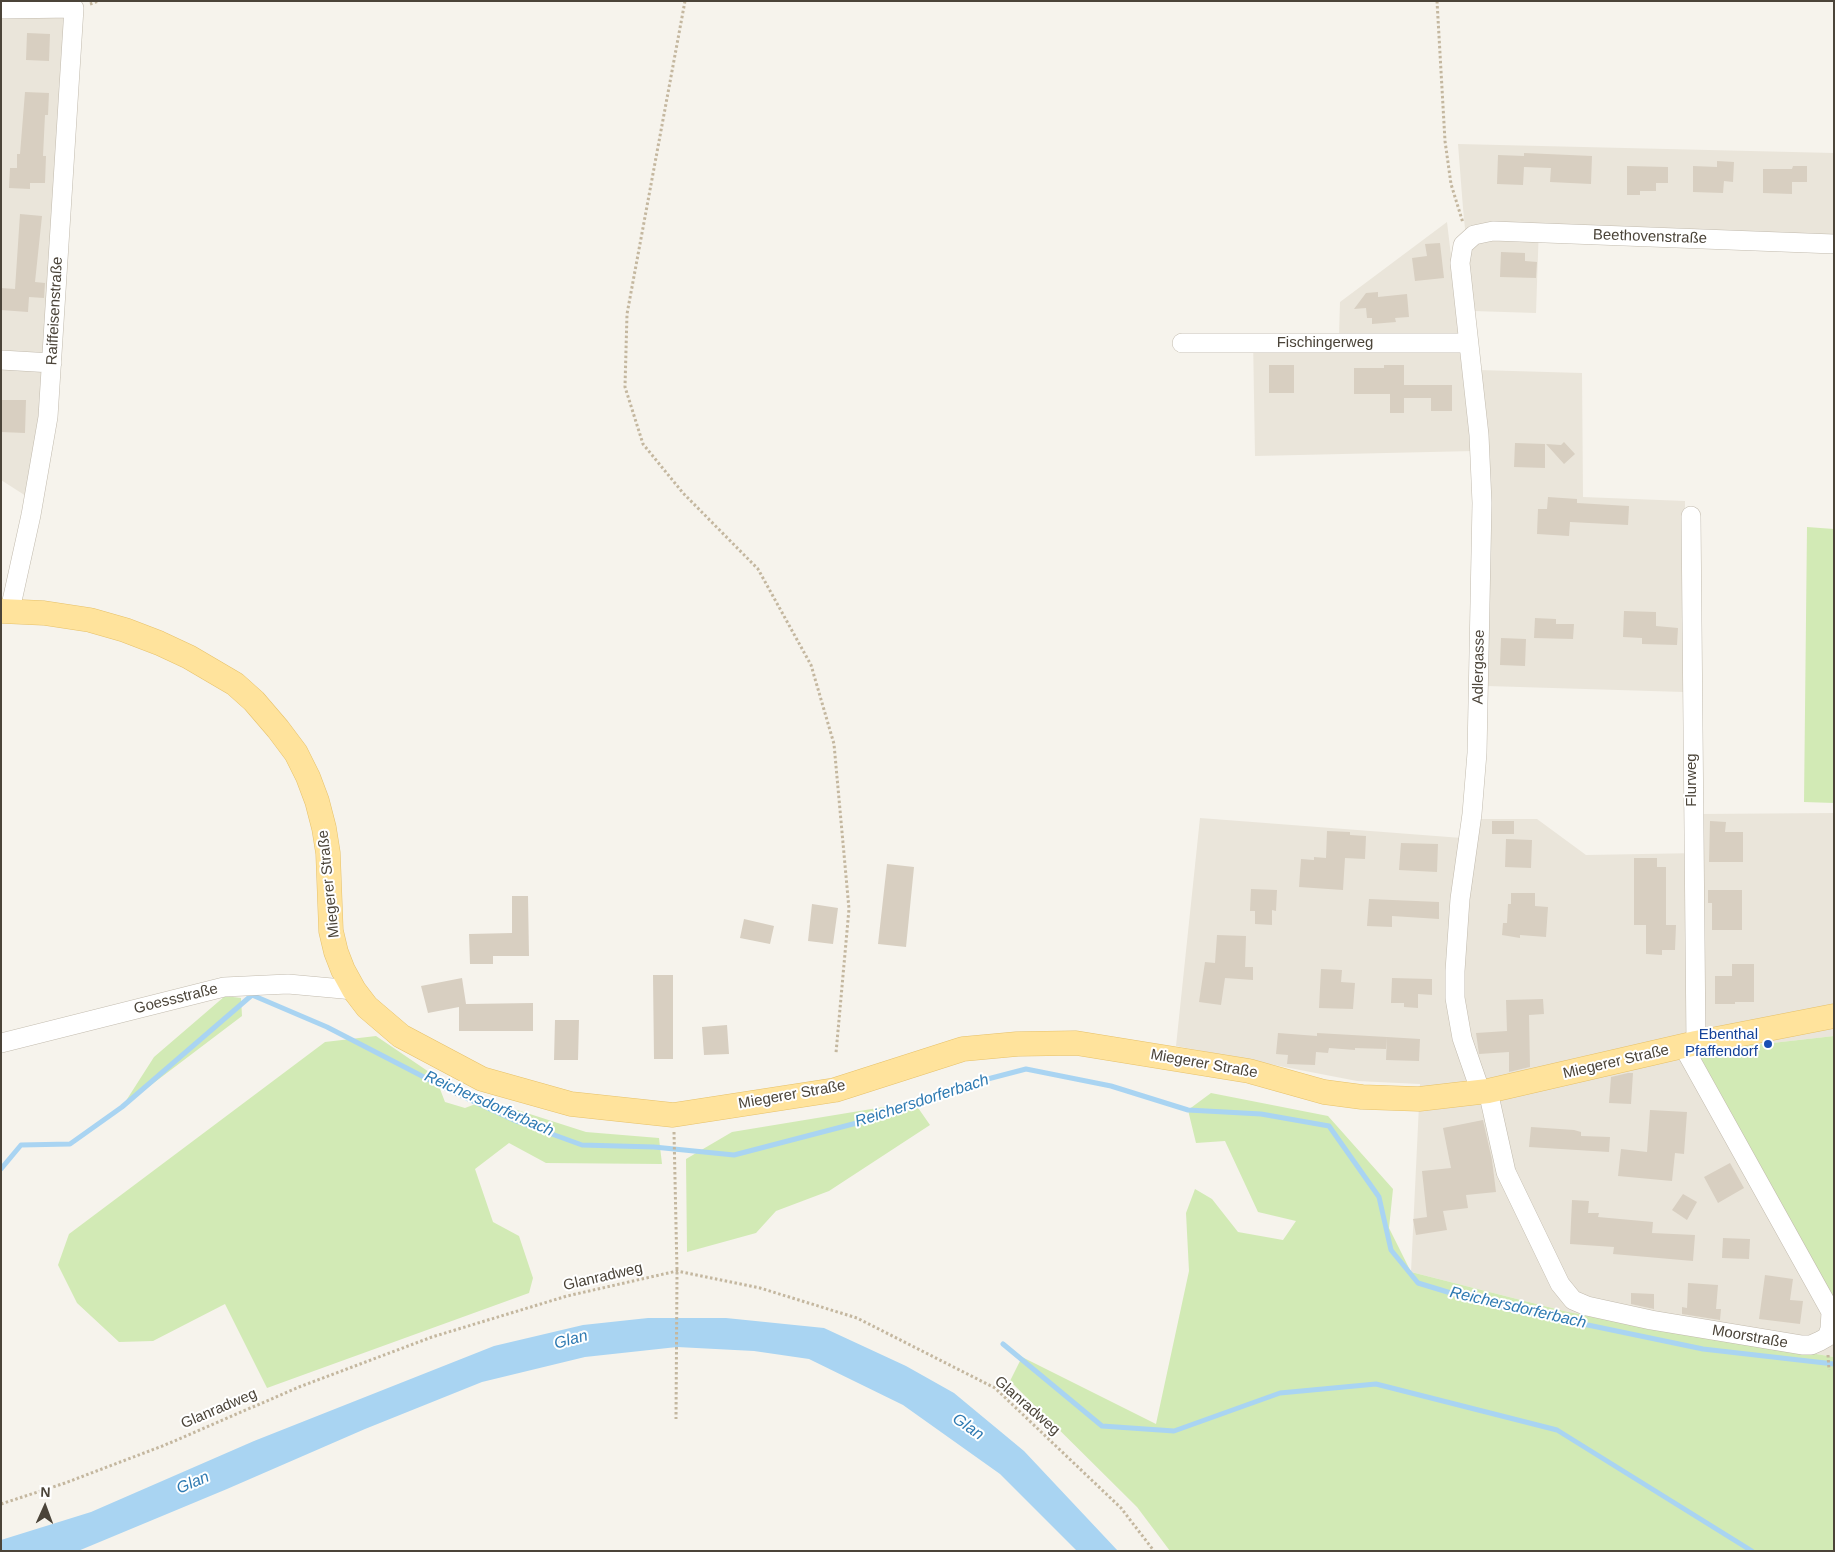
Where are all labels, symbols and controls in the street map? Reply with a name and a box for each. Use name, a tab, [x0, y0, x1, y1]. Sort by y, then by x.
street label: Beethovenstraße	[1593, 226, 1707, 248]
street label: Raiffeisenstraße	[43, 256, 67, 366]
street label: Fischingerweg	[1277, 334, 1373, 352]
street label: Adlergasse	[1469, 629, 1489, 705]
street label: Flurweg	[1683, 753, 1701, 807]
street label: Miegerer Straße	[314, 829, 344, 939]
street label: Goessstraße	[132, 980, 220, 1018]
place label: Ebenthal Pfaffendorf	[1685, 1026, 1758, 1061]
marker: Ebenthal Pfaffendorf	[1762, 1038, 1774, 1050]
street label: Miegerer Straße	[1561, 1041, 1671, 1083]
street label: Miegerer Straße	[1149, 1046, 1259, 1082]
water label: Reichersdorferbach	[421, 1067, 557, 1141]
water label: Reichersdorferbach	[853, 1070, 991, 1132]
street label: Miegerer Straße	[737, 1077, 847, 1113]
street label: Glanradweg	[562, 1259, 644, 1295]
water label: Reichersdorferbach	[1448, 1283, 1588, 1333]
street label: Moorstraße	[1711, 1321, 1789, 1353]
water label: Glan	[552, 1326, 590, 1354]
street label: Glanradweg	[991, 1373, 1063, 1439]
street label: Glanradweg	[178, 1385, 260, 1433]
water label: Glan	[949, 1409, 987, 1445]
water label: Glan	[174, 1468, 212, 1498]
north arrow	[20, 1482, 70, 1532]
text: N	[40, 1484, 51, 1500]

